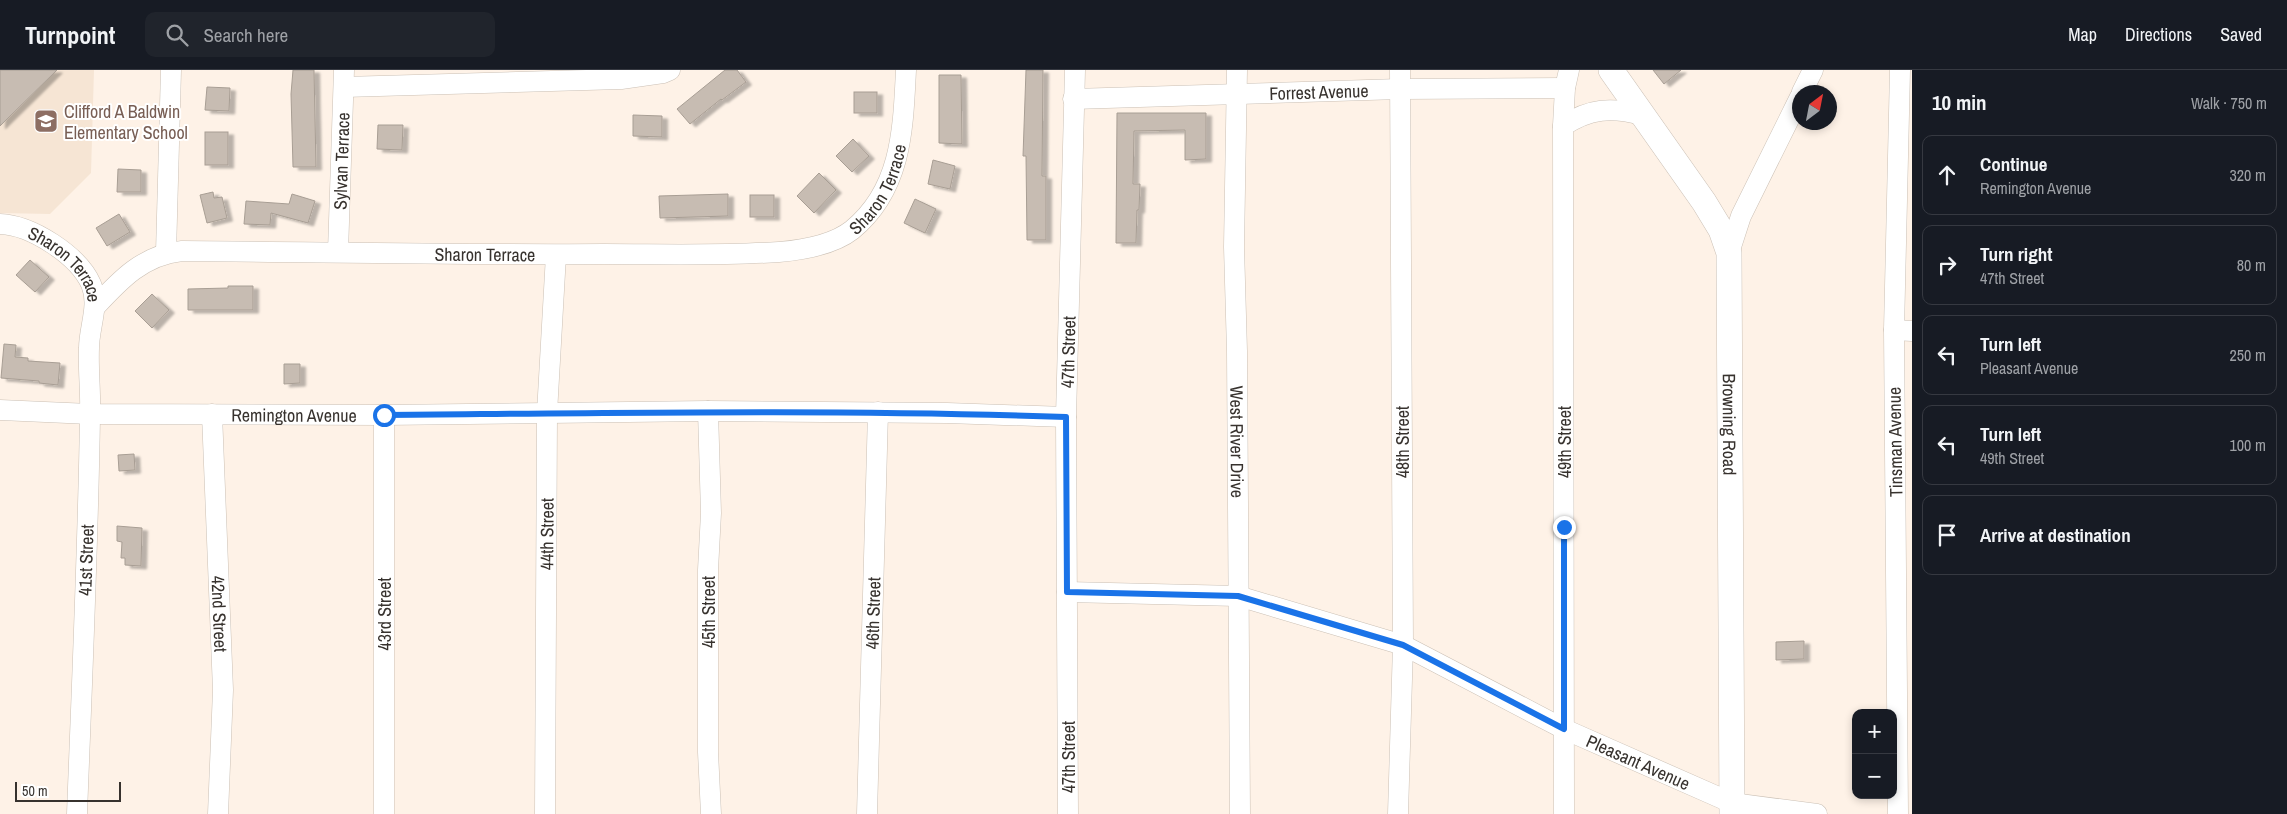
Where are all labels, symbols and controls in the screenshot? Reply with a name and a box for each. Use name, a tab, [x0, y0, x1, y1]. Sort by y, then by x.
search box	[145, 12, 495, 57]
text: Turnpoint	[25, 19, 115, 51]
icon: search	[163, 21, 191, 49]
text: Search here	[203, 22, 288, 48]
text: Map	[2068, 22, 2097, 47]
text: Directions	[2125, 22, 2192, 47]
text: Saved	[2220, 22, 2262, 47]
street label: Forrest Avenue	[1269, 77, 1369, 105]
north arrow	[1792, 85, 1837, 130]
text: 10 min	[1932, 88, 1987, 117]
text: Walk · 750 m	[2191, 92, 2267, 114]
place label: Clifford A Baldwin Elementary School	[64, 99, 188, 145]
school or university icon: Clifford A Baldwin Elementary School	[33, 108, 59, 134]
street label: Sylvan Terrace	[327, 112, 355, 210]
street label: Sharon Terrace	[843, 142, 912, 240]
text: Continue	[1980, 151, 2048, 177]
icon: ahead	[1933, 161, 1961, 189]
text: 320 m	[2230, 164, 2266, 186]
text: Remington Avenue	[1980, 177, 2091, 199]
street label: Sharon Terrace	[24, 220, 107, 303]
street label: Sharon Terrace	[434, 241, 535, 267]
text: Turn right	[1980, 241, 2052, 267]
icon: right	[1933, 251, 1961, 279]
text: 80 m	[2237, 254, 2266, 276]
text: 47th Street	[1980, 267, 2044, 289]
street label: 47th Street	[1054, 316, 1081, 388]
text: Turn left	[1980, 331, 2041, 357]
icon: left	[1933, 341, 1961, 369]
text: 250 m	[2230, 344, 2266, 366]
text: Pleasant Avenue	[1980, 357, 2078, 379]
street label: Browning Road	[1717, 373, 1743, 475]
street label: West River Drive	[1225, 386, 1250, 498]
street label: Tinsman Avenue	[1882, 387, 1908, 497]
street label: Remington Avenue	[231, 402, 357, 427]
route start	[373, 404, 396, 427]
street label: 48th Street	[1390, 406, 1415, 478]
street label: 49th Street	[1552, 406, 1577, 478]
text: Turn left	[1980, 421, 2041, 447]
icon: left	[1933, 431, 1961, 459]
text: 100 m	[2230, 434, 2266, 456]
text: 49th Street	[1980, 447, 2044, 469]
street label: 44th Street	[534, 498, 559, 570]
route end	[1553, 516, 1576, 539]
icon: arrive	[1933, 521, 1961, 549]
text: Arrive at destination	[1980, 522, 2131, 548]
street label: 41st Street	[72, 524, 100, 596]
street label: 42nd Street	[206, 575, 234, 653]
street label: 45th Street	[696, 576, 721, 648]
street label: 43rd Street	[372, 577, 397, 651]
street label: 46th Street	[859, 577, 886, 650]
map controls	[1852, 709, 1897, 799]
button: +	[1852, 709, 1897, 754]
street label: 47th Street	[1056, 721, 1081, 793]
street label: Pleasant Avenue	[1583, 728, 1694, 795]
button: −	[1852, 754, 1897, 799]
scale bar	[15, 779, 121, 802]
text: 50 m	[22, 782, 48, 800]

